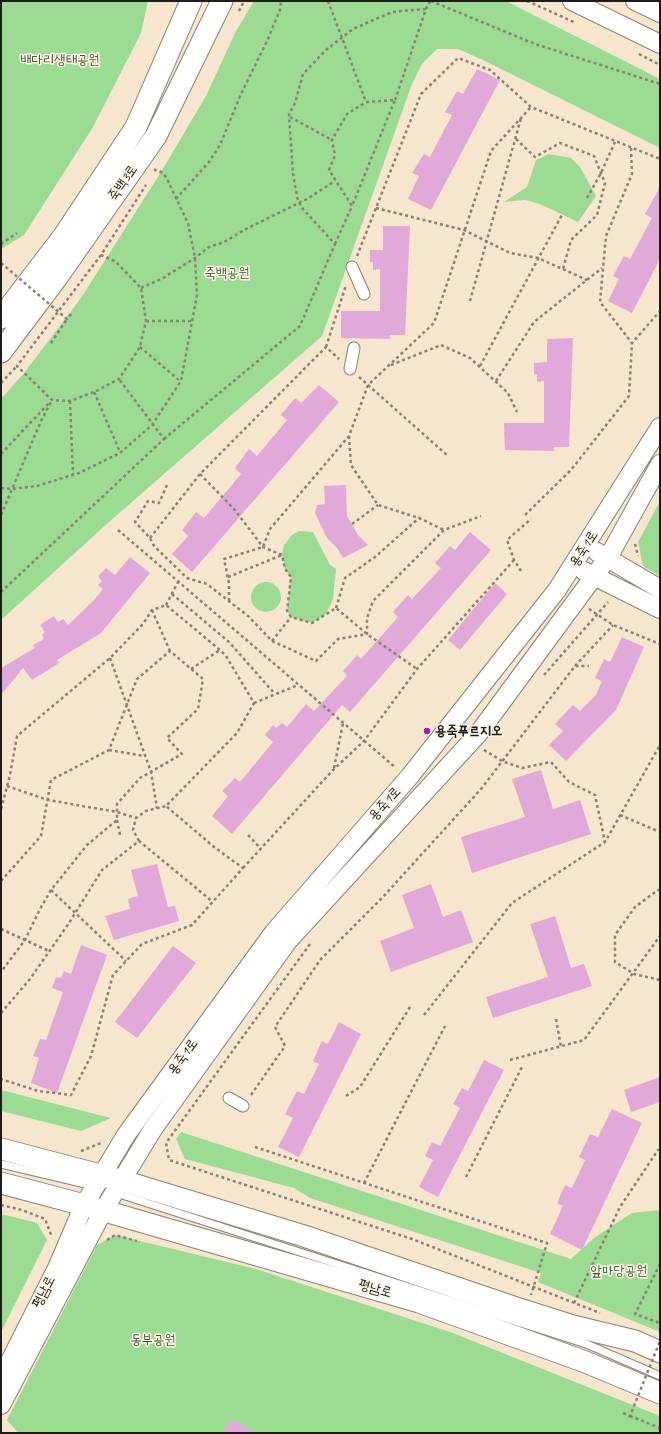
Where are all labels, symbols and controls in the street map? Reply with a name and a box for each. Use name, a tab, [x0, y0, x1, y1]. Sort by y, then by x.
park label: 배다리생태공원	[21, 52, 99, 68]
street label: 죽백3로	[105, 162, 141, 204]
park label: 죽백공원	[204, 265, 250, 281]
street label: 용죽1로	[566, 528, 602, 570]
place label: 용죽푸르지오	[435, 723, 503, 739]
marker: 용죽푸르지오	[422, 726, 432, 736]
street label: 용죽1로	[365, 783, 405, 825]
street label: 용죽1로	[164, 1036, 202, 1078]
park label: 앞마당공원	[591, 1263, 647, 1279]
street label: 평남로	[29, 1273, 59, 1311]
street label: 평남로	[356, 1276, 394, 1302]
park label: 동부공원	[130, 1332, 176, 1348]

